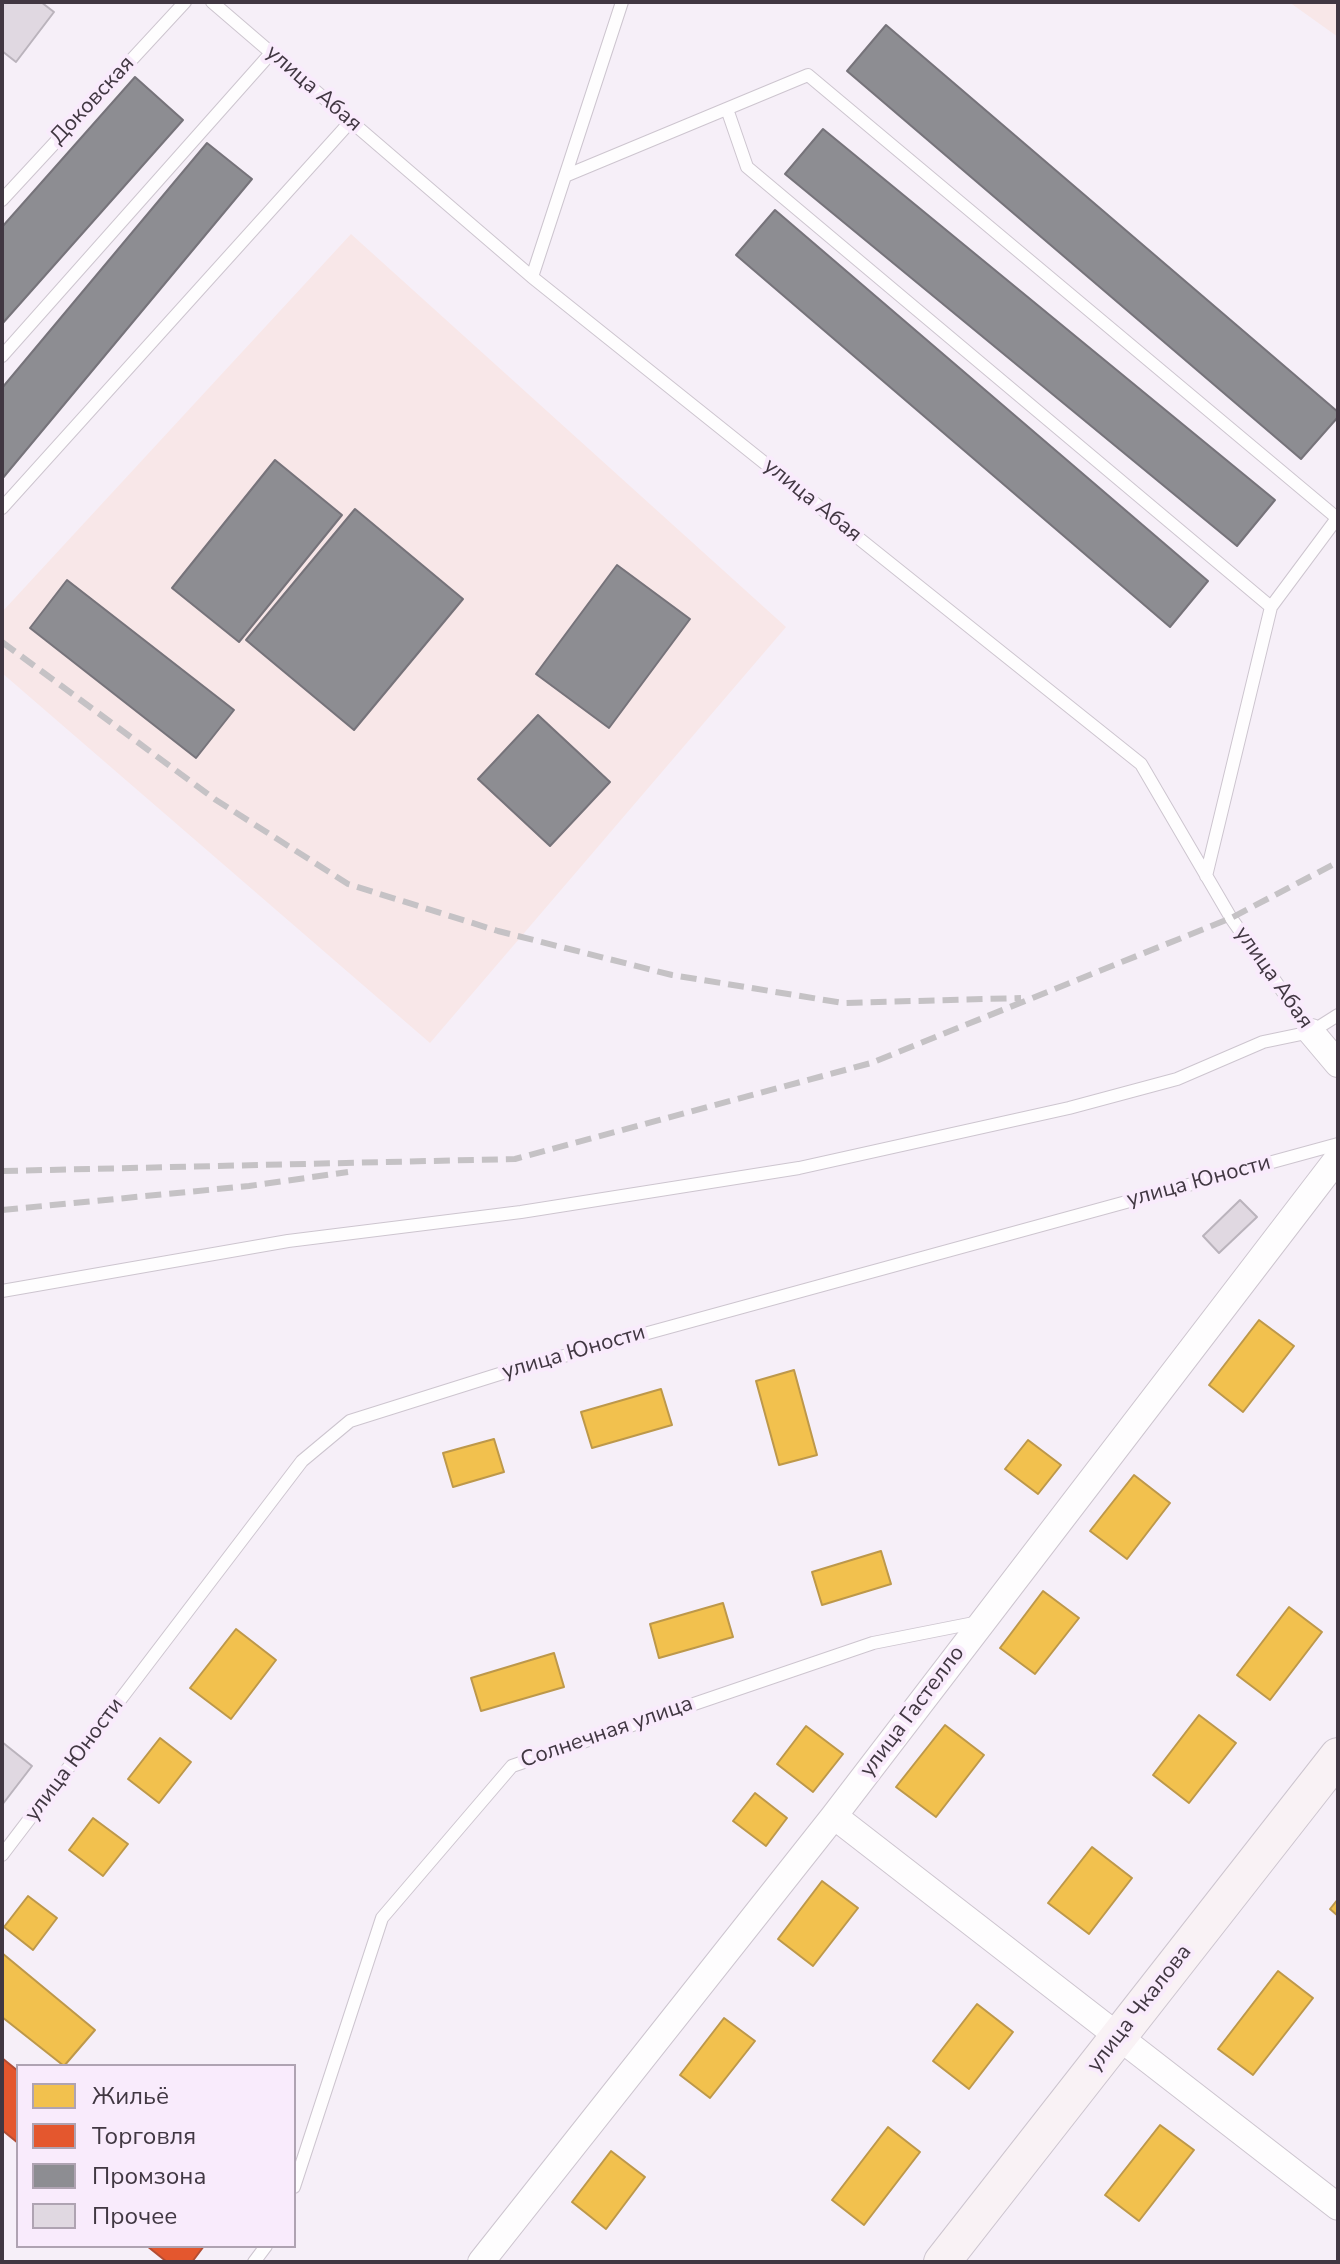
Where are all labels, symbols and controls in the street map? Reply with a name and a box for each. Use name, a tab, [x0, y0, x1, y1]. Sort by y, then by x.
street label: улица Абая	[260, 40, 366, 138]
street label: Доковская	[45, 51, 141, 151]
street label: улица Абая	[758, 453, 866, 549]
street label: улица Абая	[1228, 922, 1318, 1034]
street label: улица Юности	[1124, 1150, 1274, 1214]
street label: улица Юности	[499, 1320, 649, 1386]
street label: улица Гастелло	[855, 1641, 971, 1783]
street label: Солнечная улица	[518, 1691, 696, 1775]
street label: улица Юности	[20, 1693, 130, 1827]
street label: улица Чкалова	[1082, 1940, 1198, 2078]
legend	[16, 2064, 296, 2248]
text: Жильё	[92, 2080, 169, 2112]
text: Торговля	[92, 2120, 196, 2152]
text: Промзона	[92, 2160, 206, 2192]
text: Прочее	[92, 2200, 177, 2232]

